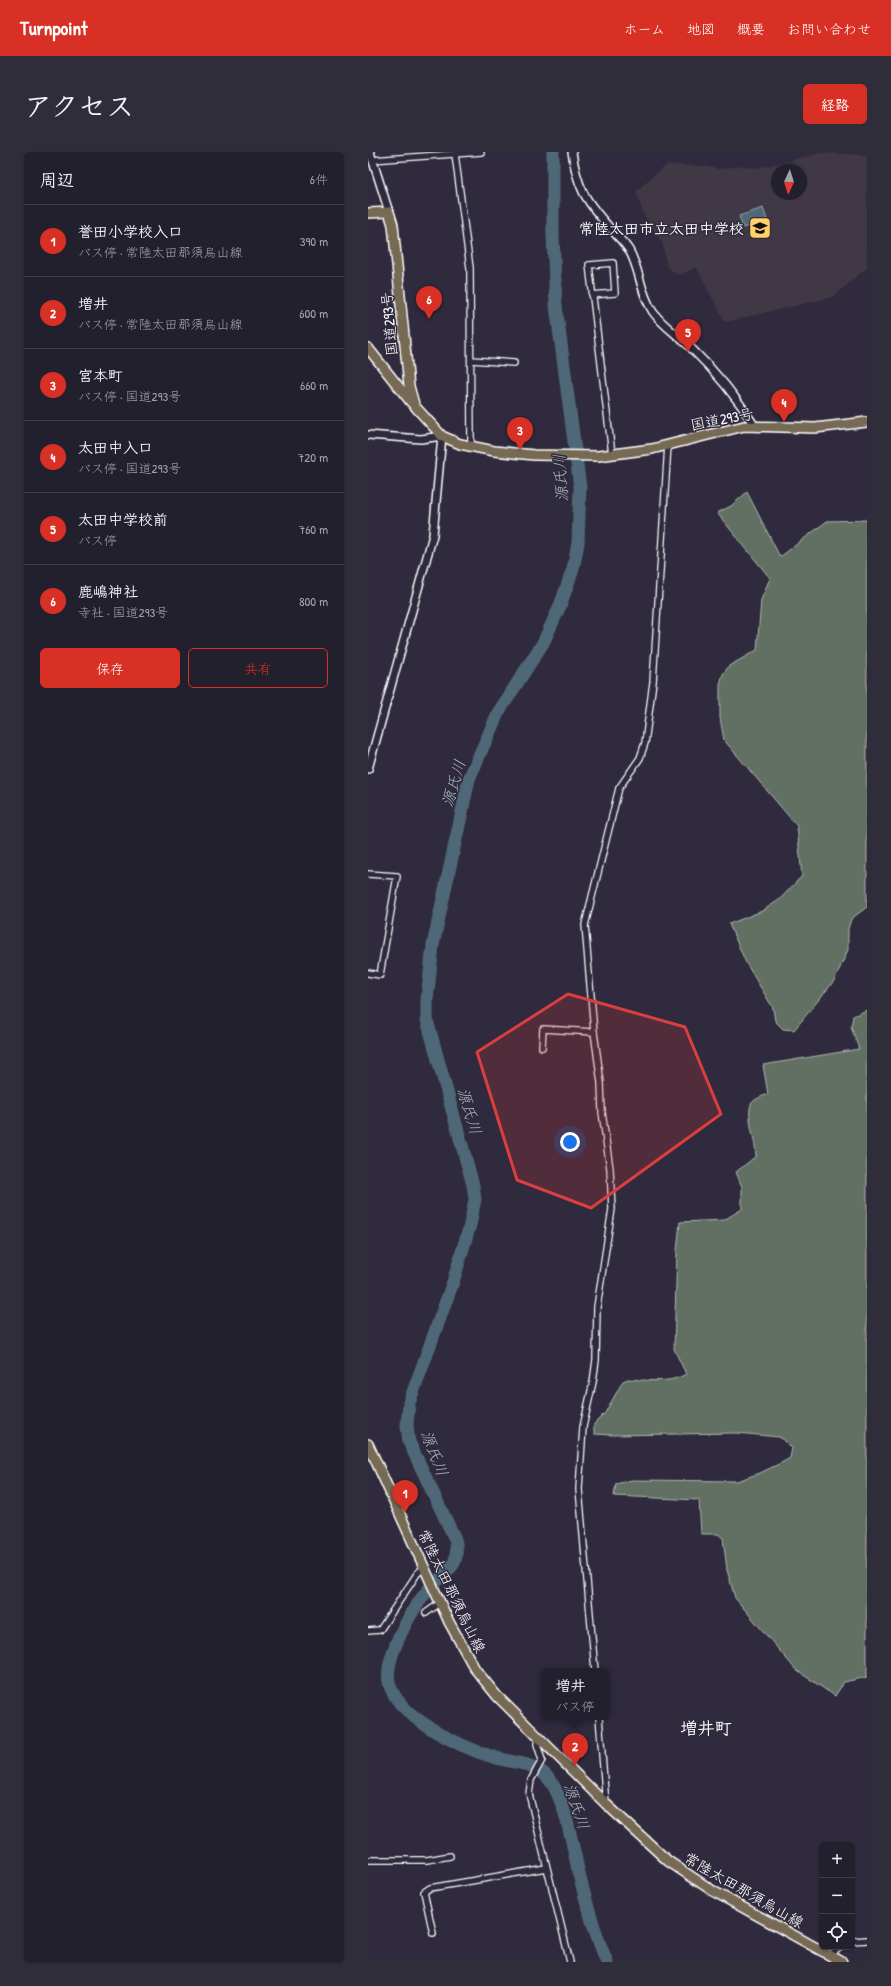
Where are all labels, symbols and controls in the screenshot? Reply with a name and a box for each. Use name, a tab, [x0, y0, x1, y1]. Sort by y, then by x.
text: Turnpoint	[20, 15, 88, 41]
text: ホーム	[624, 19, 665, 38]
text: 地図	[687, 19, 715, 38]
text: 概要	[737, 19, 765, 38]
text: お問い合わせ	[787, 19, 871, 38]
button: 経路	[803, 84, 867, 124]
text: アクセス	[24, 87, 134, 125]
north arrow	[771, 164, 807, 200]
text: 周辺	[40, 168, 74, 191]
text: 6件	[310, 170, 328, 188]
school or university icon: 常陸太田市立太田中学校	[747, 215, 773, 241]
place label: 常陸太田市立太田中学校	[579, 218, 744, 239]
text: 誉田小学校入口	[78, 221, 183, 242]
text: 1	[51, 232, 55, 250]
text: 390 m	[300, 232, 328, 250]
text: バス停 · 常陸太田那須烏山線	[78, 243, 243, 261]
pin: 6	[416, 286, 442, 319]
street label: 国道293号	[376, 291, 402, 357]
text: 増井	[78, 293, 108, 314]
text: 2	[50, 304, 56, 322]
text: 600 m	[299, 304, 328, 322]
text: バス停 · 常陸太田那須烏山線	[78, 315, 243, 333]
pin: 5	[675, 319, 701, 352]
text: 宮本町	[78, 365, 123, 386]
text: 3	[50, 376, 56, 394]
text: 660 m	[300, 376, 328, 394]
text: バス停 · 国道293号	[78, 387, 181, 405]
pin: 4	[771, 389, 797, 422]
street label: 国道293号	[688, 403, 756, 435]
pin: 3	[507, 417, 533, 450]
text: 太田中入口	[78, 437, 153, 458]
text: 4	[51, 448, 55, 466]
text: 720 m	[298, 448, 328, 466]
water label: 源氏川	[547, 453, 573, 503]
text: バス停 · 国道293号	[78, 459, 181, 477]
text: 太田中学校前	[78, 509, 168, 530]
text: 5	[50, 520, 56, 538]
text: 760 m	[299, 520, 328, 538]
text: バス停	[78, 531, 117, 549]
text: 鹿嶋神社	[78, 581, 138, 602]
text: 6	[50, 592, 56, 610]
text: 800 m	[299, 592, 328, 610]
text: 寺社 · 国道293号	[78, 603, 168, 621]
button: 保存	[40, 648, 180, 688]
button: 共有	[188, 648, 328, 688]
water label: 源氏川	[435, 757, 471, 809]
water label: 源氏川	[453, 1085, 487, 1137]
your location	[560, 1132, 580, 1152]
water label: 源氏川	[416, 1427, 454, 1479]
pin: 1	[392, 1480, 418, 1513]
street label: 常陸太田那須烏山線	[413, 1526, 491, 1656]
popup	[541, 1668, 609, 1720]
text: 増井	[555, 1675, 586, 1696]
text: バス停	[555, 1697, 595, 1715]
district label: 増井町	[681, 1716, 732, 1739]
pin: 2	[562, 1733, 588, 1766]
water label: 源氏川	[559, 1780, 595, 1832]
map controls	[819, 1842, 855, 1950]
button: +	[819, 1842, 855, 1878]
street label: 常陸太田那須烏山線	[680, 1847, 808, 1933]
button: −	[819, 1878, 855, 1914]
button: locate	[819, 1914, 855, 1950]

